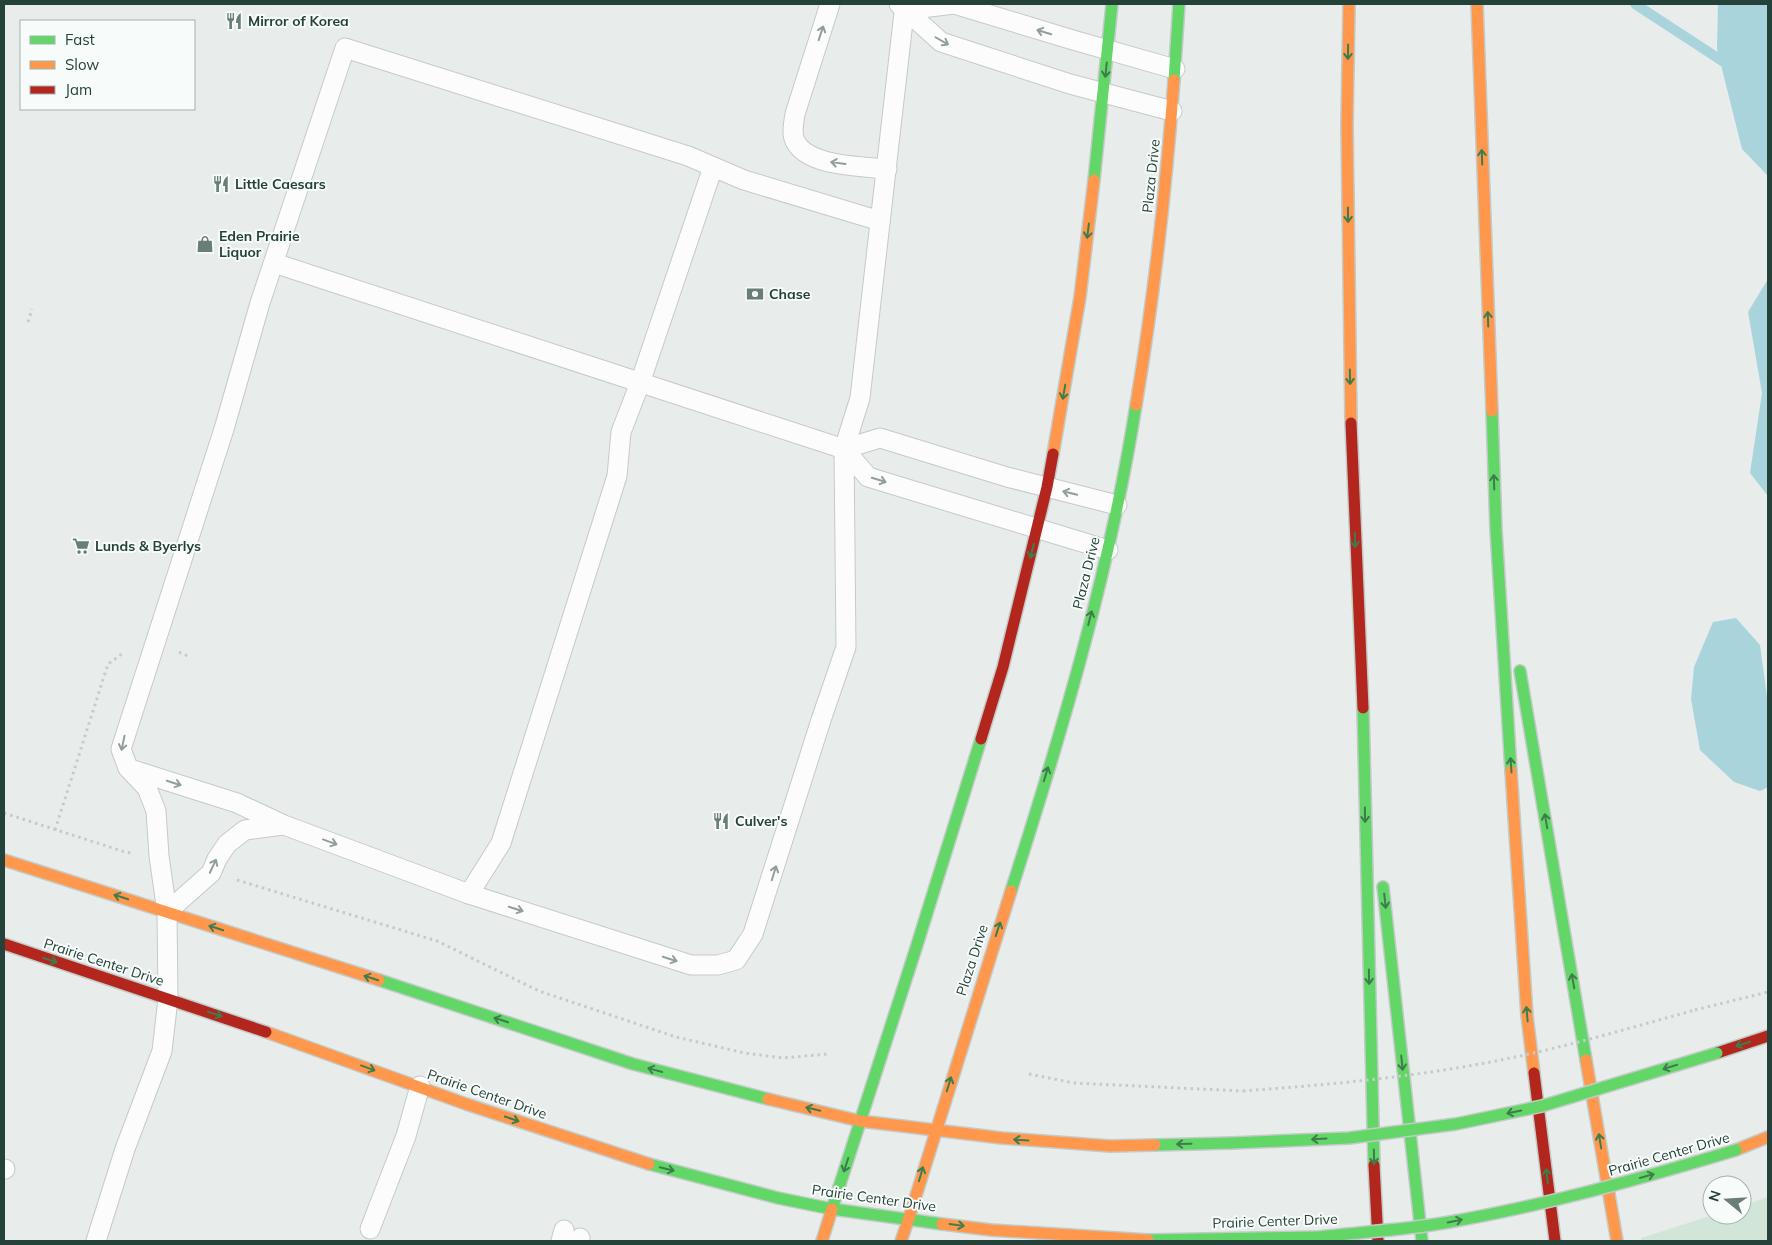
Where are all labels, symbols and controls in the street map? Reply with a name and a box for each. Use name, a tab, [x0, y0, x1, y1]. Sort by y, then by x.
restaurant icon: Mirror of Korea	[224, 11, 244, 31]
place label: Mirror of Korea	[248, 12, 349, 30]
legend	[20, 20, 195, 110]
one-way arrow	[816, 25, 826, 41]
one-way arrow	[1037, 26, 1053, 36]
text: Fast	[65, 30, 95, 49]
one-way arrow	[934, 36, 948, 46]
one-way arrow	[1343, 44, 1353, 60]
text: Slow	[65, 55, 99, 74]
one-way arrow	[1101, 61, 1111, 77]
text: Jam	[65, 80, 92, 99]
street label: Plaza Drive	[1138, 138, 1164, 214]
one-way arrow	[1478, 149, 1487, 165]
one-way arrow	[830, 158, 846, 168]
restaurant icon: Little Caesars	[211, 174, 231, 194]
place label: Little Caesars	[235, 175, 326, 193]
one-way arrow	[1343, 206, 1353, 223]
one-way arrow	[1083, 223, 1093, 239]
place label: Eden Prairie Liquor	[219, 227, 300, 261]
shop icon: Eden Prairie Liquor	[195, 234, 215, 254]
bank icon: Chase	[745, 284, 765, 304]
place label: Chase	[769, 285, 811, 303]
one-way arrow	[1484, 311, 1493, 327]
one-way arrow	[1345, 369, 1355, 385]
one-way arrow	[1058, 383, 1068, 399]
one-way arrow	[1490, 474, 1499, 490]
one-way arrow	[871, 476, 887, 486]
one-way arrow	[1062, 488, 1078, 497]
one-way arrow	[1351, 532, 1360, 548]
street label: Plaza Drive	[1068, 535, 1104, 611]
supermarket icon: Lunds & Byerlys	[71, 536, 91, 556]
place label: Lunds & Byerlys	[95, 537, 201, 555]
one-way arrow	[1027, 543, 1036, 559]
one-way arrow	[1086, 610, 1095, 626]
one-way arrow	[118, 735, 128, 751]
one-way arrow	[1506, 757, 1515, 773]
one-way arrow	[1042, 766, 1052, 782]
one-way arrow	[166, 779, 182, 788]
one-way arrow	[1360, 806, 1370, 823]
restaurant icon: Culver's	[711, 811, 731, 831]
place label: Culver's	[735, 812, 787, 830]
one-way arrow	[1540, 813, 1550, 829]
one-way arrow	[321, 838, 337, 847]
one-way arrow	[209, 859, 219, 874]
one-way arrow	[769, 865, 779, 881]
one-way arrow	[113, 892, 129, 901]
one-way arrow	[1380, 893, 1390, 909]
one-way arrow	[508, 904, 524, 914]
street label: Plaza Drive	[952, 922, 992, 998]
one-way arrow	[993, 922, 1003, 938]
one-way arrow	[209, 923, 225, 932]
street label: Prairie Center Drive	[42, 934, 166, 990]
one-way arrow	[662, 954, 678, 964]
one-way arrow	[42, 956, 57, 965]
one-way arrow	[1364, 969, 1374, 985]
one-way arrow	[363, 972, 379, 982]
one-way arrow	[1568, 973, 1578, 989]
one-way arrow	[1522, 1007, 1532, 1023]
one-way arrow	[207, 1010, 222, 1019]
one-way arrow	[493, 1015, 509, 1025]
one-way arrow	[1735, 1040, 1751, 1050]
one-way arrow	[1397, 1055, 1407, 1071]
one-way arrow	[1663, 1062, 1679, 1072]
one-way arrow	[360, 1064, 376, 1073]
street label: Prairie Center Drive	[425, 1065, 549, 1123]
one-way arrow	[648, 1065, 664, 1075]
one-way arrow	[944, 1076, 954, 1092]
one-way arrow	[806, 1104, 822, 1113]
one-way arrow	[1507, 1107, 1523, 1117]
one-way arrow	[504, 1115, 520, 1125]
street label: Prairie Center Drive	[1606, 1128, 1732, 1180]
one-way arrow	[1595, 1134, 1605, 1150]
one-way arrow	[1014, 1135, 1030, 1144]
one-way arrow	[1311, 1135, 1327, 1144]
one-way arrow	[1176, 1140, 1192, 1149]
one-way arrow	[1369, 1149, 1378, 1165]
one-way arrow	[841, 1157, 850, 1172]
one-way arrow	[658, 1165, 674, 1174]
one-way arrow	[917, 1167, 927, 1183]
one-way arrow	[1542, 1168, 1552, 1184]
one-way arrow	[1639, 1171, 1655, 1181]
north arrow	[1702, 1175, 1752, 1225]
street label: Prairie Center Drive	[811, 1180, 937, 1216]
text: N	[1704, 1188, 1725, 1204]
street label: Prairie Center Drive	[1212, 1210, 1338, 1232]
one-way arrow	[1446, 1215, 1462, 1225]
one-way arrow	[949, 1220, 965, 1230]

